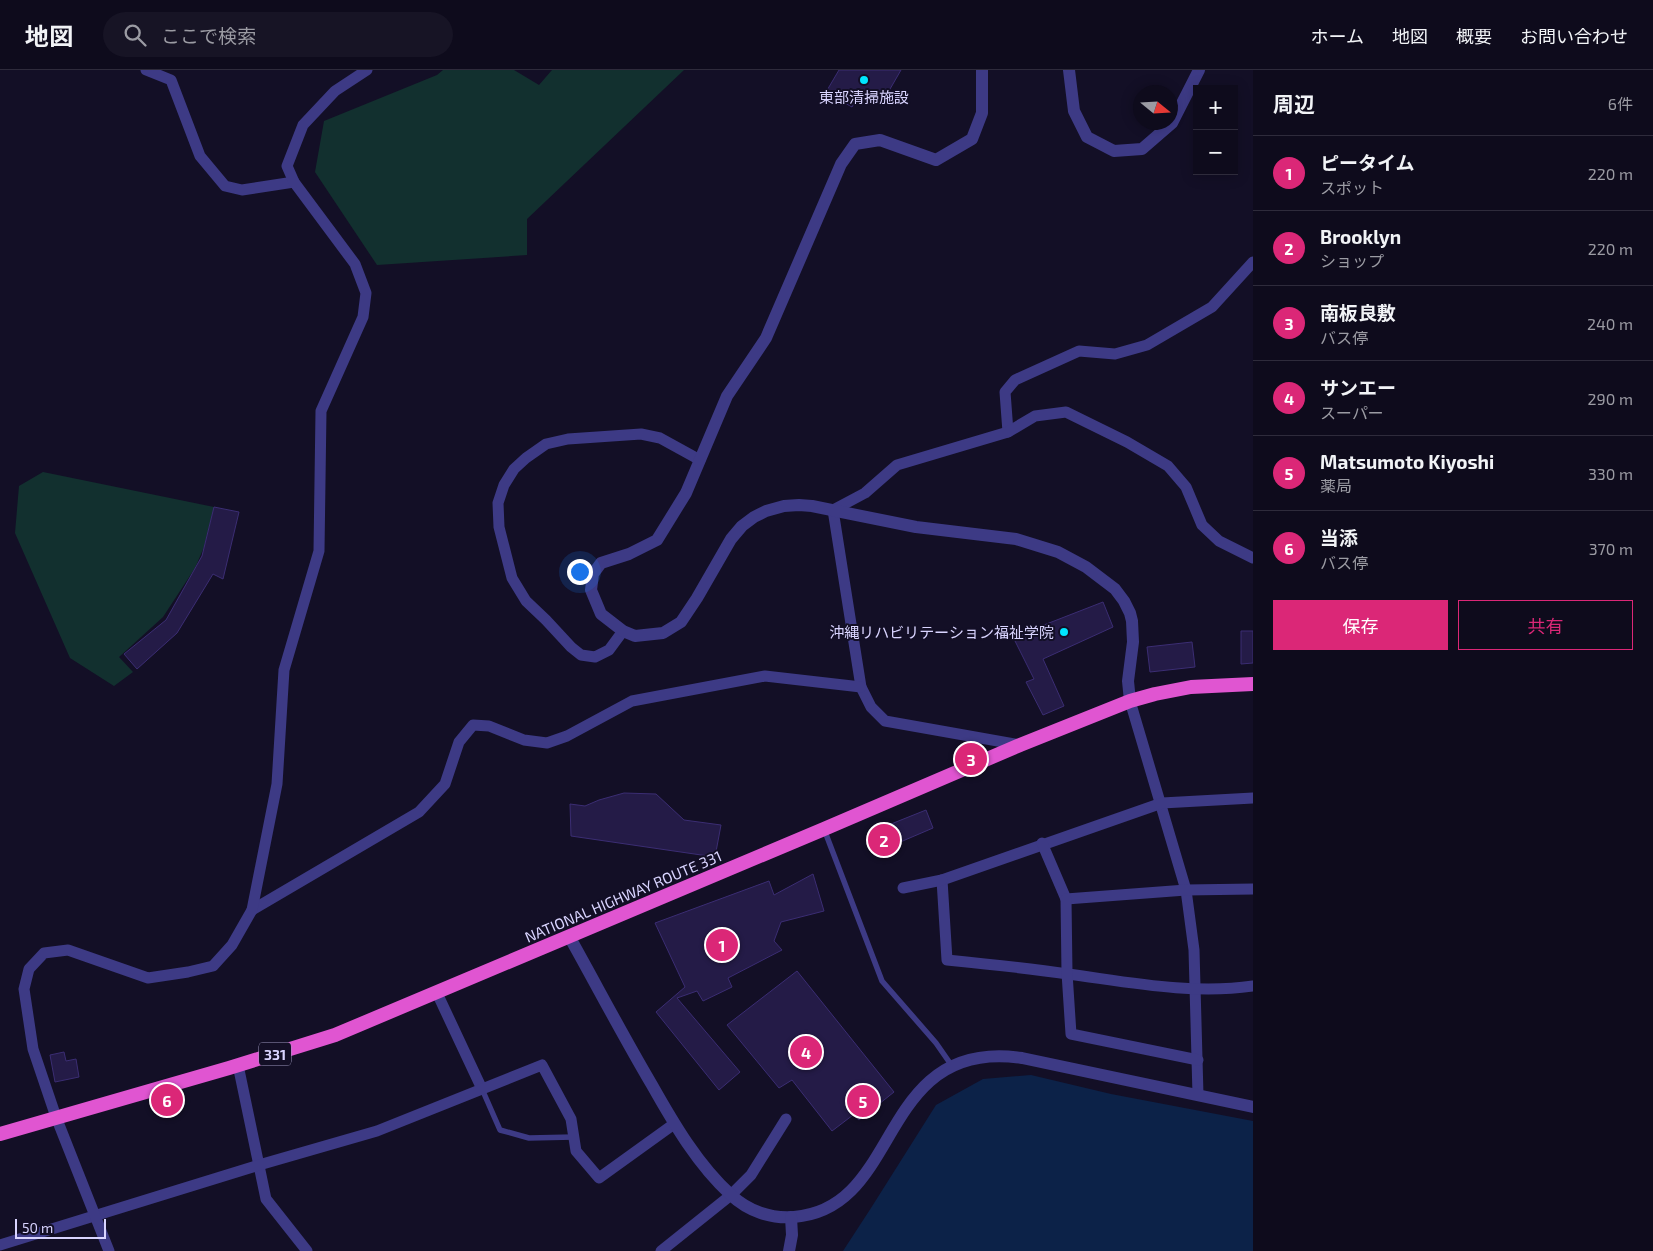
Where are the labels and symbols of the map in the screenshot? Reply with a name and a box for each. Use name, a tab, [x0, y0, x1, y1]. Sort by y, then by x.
marker: 東部清掃施設	[858, 74, 870, 86]
north arrow	[1133, 85, 1178, 130]
place label: 東部清掃施設	[819, 88, 909, 106]
your location	[567, 559, 593, 585]
place label: 沖縄リハビリテーション福祉学院	[829, 623, 1054, 641]
marker: 沖縄リハビリテーション福祉学院	[1058, 626, 1070, 638]
pin: 3	[955, 740, 987, 778]
pin: 2	[868, 821, 900, 859]
street label: NATIONAL HIGHWAY ROUTE 331	[522, 846, 724, 946]
pin: 1	[706, 926, 738, 964]
pin: 4	[790, 1033, 822, 1071]
road number: 331	[259, 1042, 291, 1066]
pin: 6	[151, 1081, 183, 1119]
pin: 5	[847, 1082, 879, 1120]
scale bar	[15, 1216, 106, 1239]

